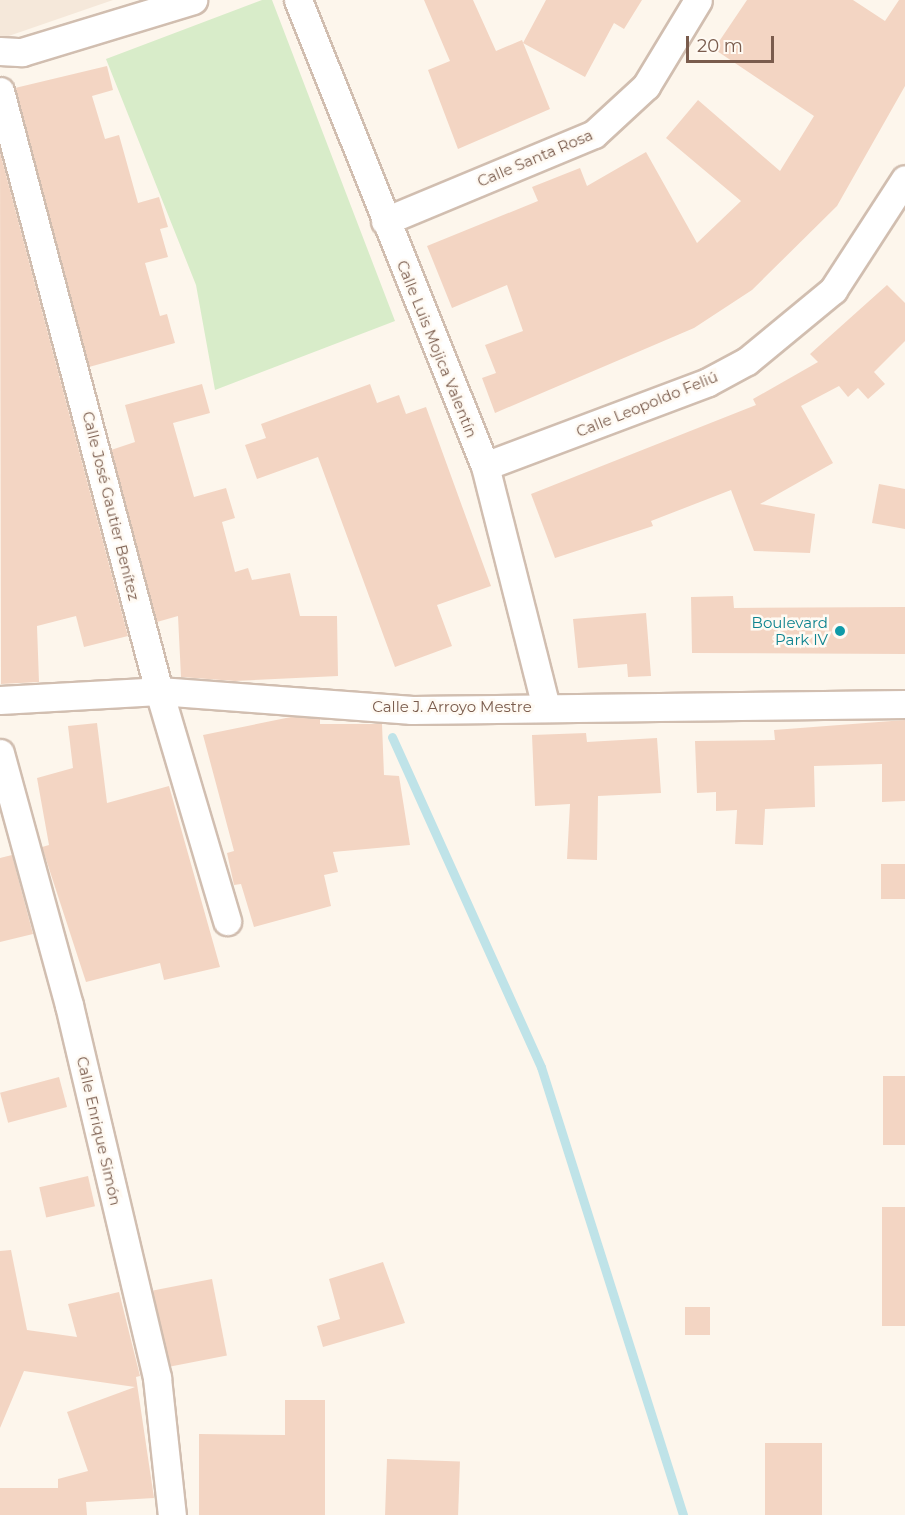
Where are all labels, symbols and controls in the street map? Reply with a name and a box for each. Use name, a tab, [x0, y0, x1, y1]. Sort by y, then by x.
scale bar	[689, 24, 778, 62]
text: 20 m	[697, 35, 743, 57]
street label: Calle Santa Rosa	[475, 126, 595, 190]
street label: Calle Luis Mojica Valentín	[393, 258, 481, 440]
street label: Calle Leopoldo Feliú	[574, 367, 720, 441]
street label: Calle José Gautier Benítez	[79, 410, 143, 602]
place label: Boulevard Park IV	[752, 613, 828, 648]
marker: Boulevard Park IV	[833, 624, 847, 638]
street label: Calle J. Arroyo Mestre	[372, 698, 532, 716]
street label: Calle Enrique Simón	[73, 1055, 125, 1207]

